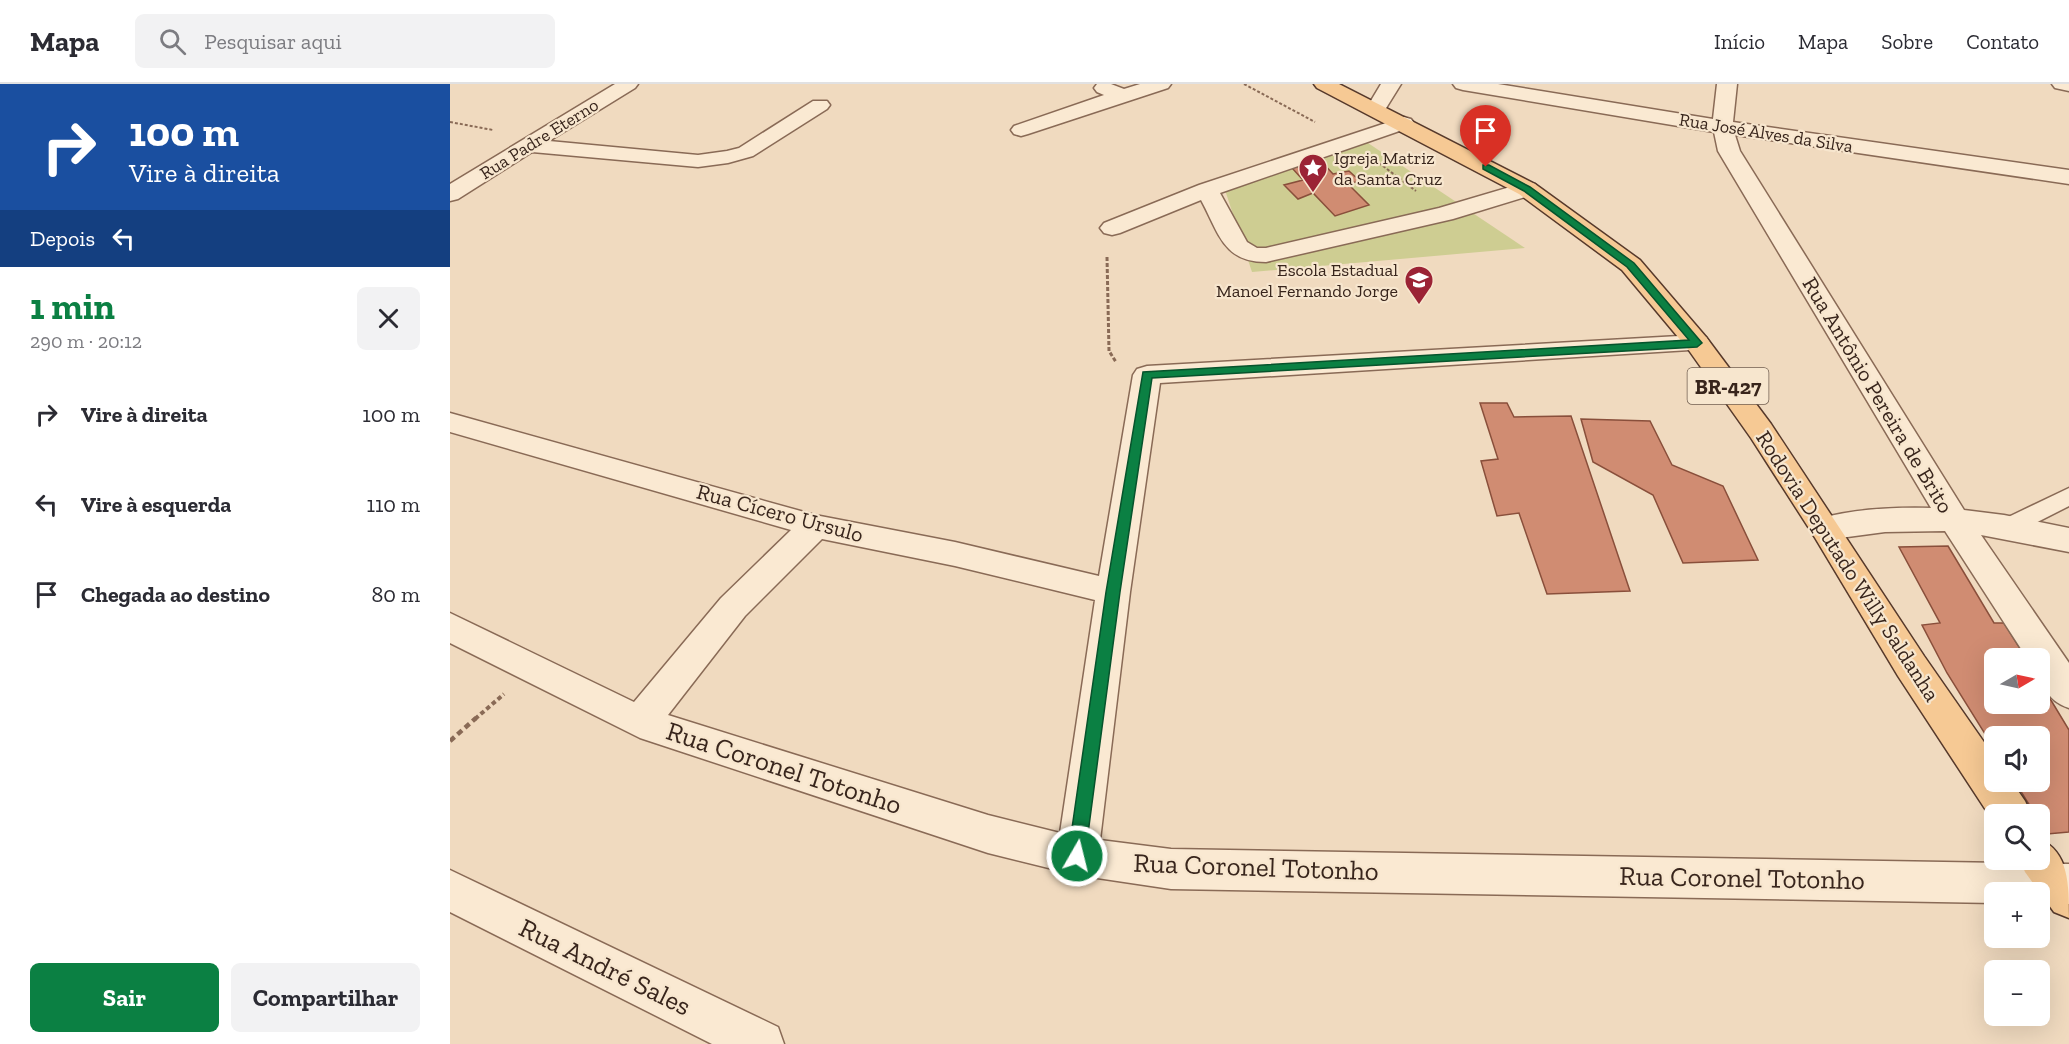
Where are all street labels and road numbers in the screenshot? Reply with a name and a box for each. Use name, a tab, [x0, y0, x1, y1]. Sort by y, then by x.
street label: Rua Padre Eterno	[476, 94, 602, 184]
street label: Rua José Alves da Silva	[1677, 108, 1855, 158]
street label: Rua Antônio Pereira de Brito	[1797, 272, 1959, 518]
road number: BR-427	[1688, 368, 1768, 404]
street label: Rodovia Deputado Willy Saldanha	[1750, 426, 1946, 707]
street label: Rua Cícero Ursulo	[694, 478, 866, 548]
street label: Rua Coronel Totonho	[662, 715, 906, 821]
street label: Rua Coronel Totonho	[1133, 847, 1379, 887]
street label: Rua Coronel Totonho	[1619, 860, 1865, 896]
street label: Rua André Sales	[514, 912, 696, 1022]

